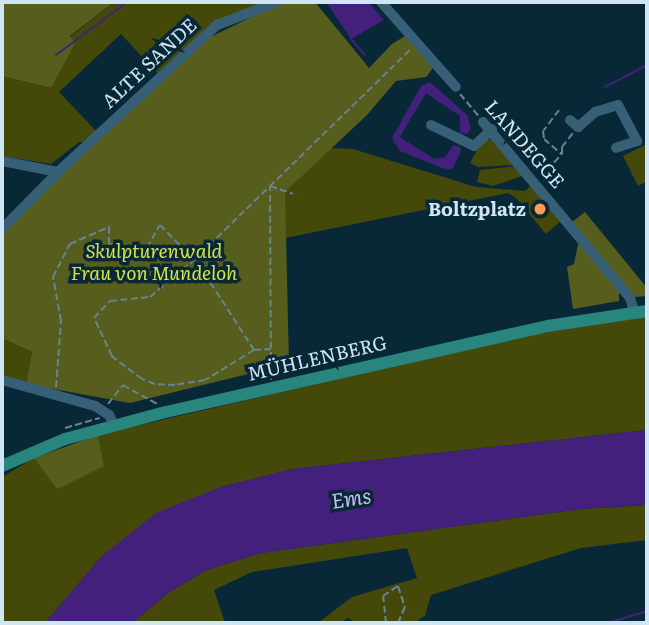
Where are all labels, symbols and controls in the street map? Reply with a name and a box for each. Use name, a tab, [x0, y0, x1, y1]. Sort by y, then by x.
street label: ALTE SANDE	[97, 13, 201, 113]
street label: LANDEGGE	[481, 95, 569, 193]
place label: Boltzplatz	[428, 198, 526, 220]
marker: Boltzplatz	[532, 201, 548, 217]
park label: Skulpturenwald Frau von Mundeloh	[71, 240, 237, 284]
street label: MÜHLENBERG	[245, 331, 389, 385]
water label: Ems	[329, 481, 373, 513]

